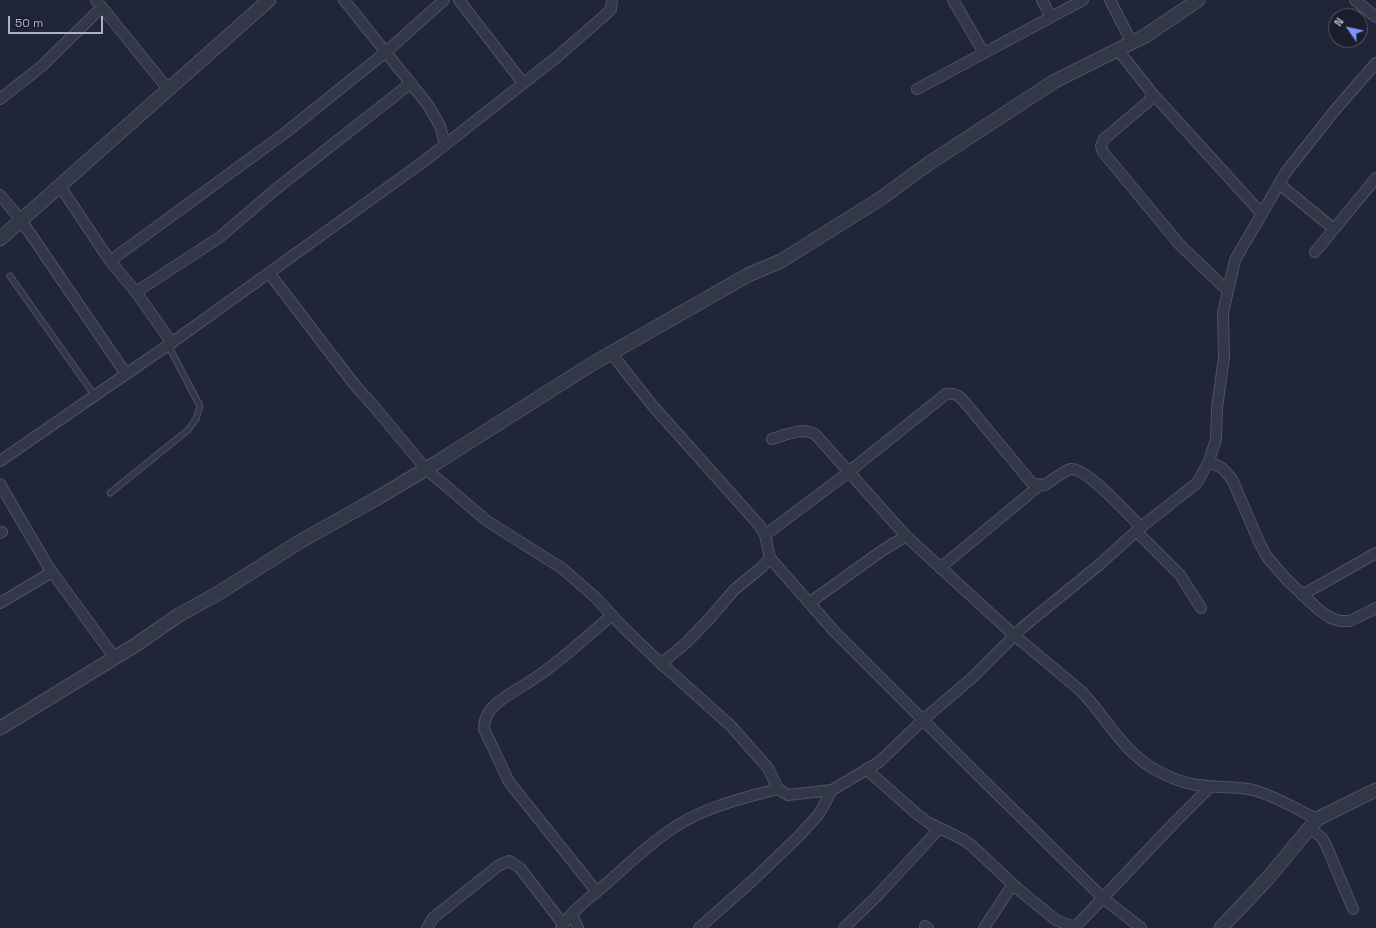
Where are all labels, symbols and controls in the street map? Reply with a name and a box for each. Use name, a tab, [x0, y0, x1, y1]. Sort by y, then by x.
scale bar	[10, 8, 105, 34]
north arrow	[1328, 8, 1368, 48]
text: 50 m	[15, 15, 43, 31]
text: N	[1331, 15, 1347, 29]

